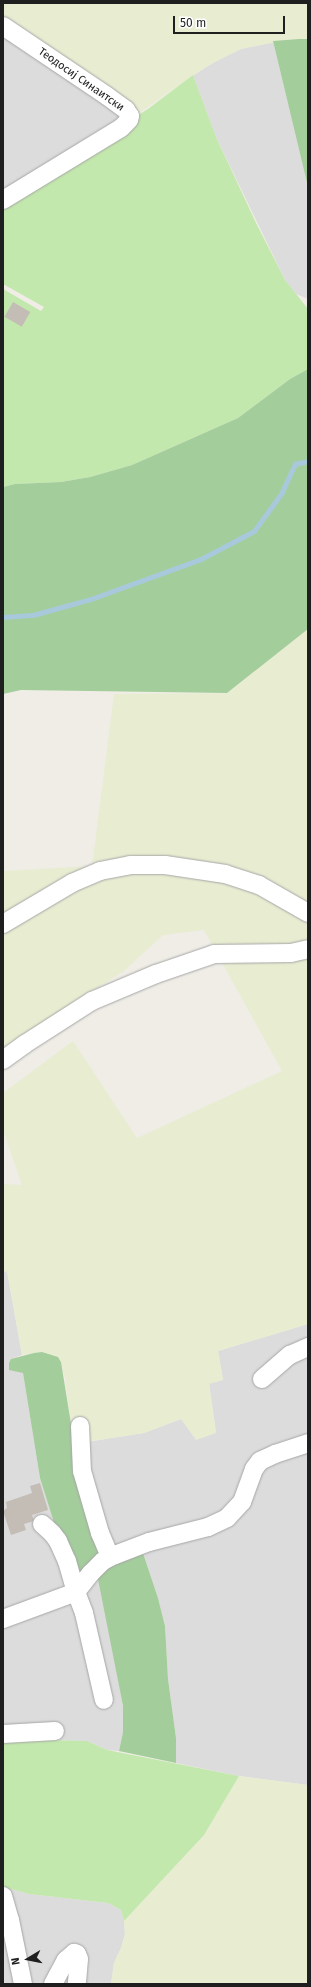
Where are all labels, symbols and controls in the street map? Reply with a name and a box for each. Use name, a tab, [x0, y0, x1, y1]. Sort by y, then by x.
scale bar	[175, 8, 287, 34]
text: 50 m	[180, 16, 206, 30]
street label: Теодосиј Синаитски	[36, 45, 126, 115]
north arrow	[8, 1939, 48, 1979]
text: N	[9, 1956, 23, 1966]

